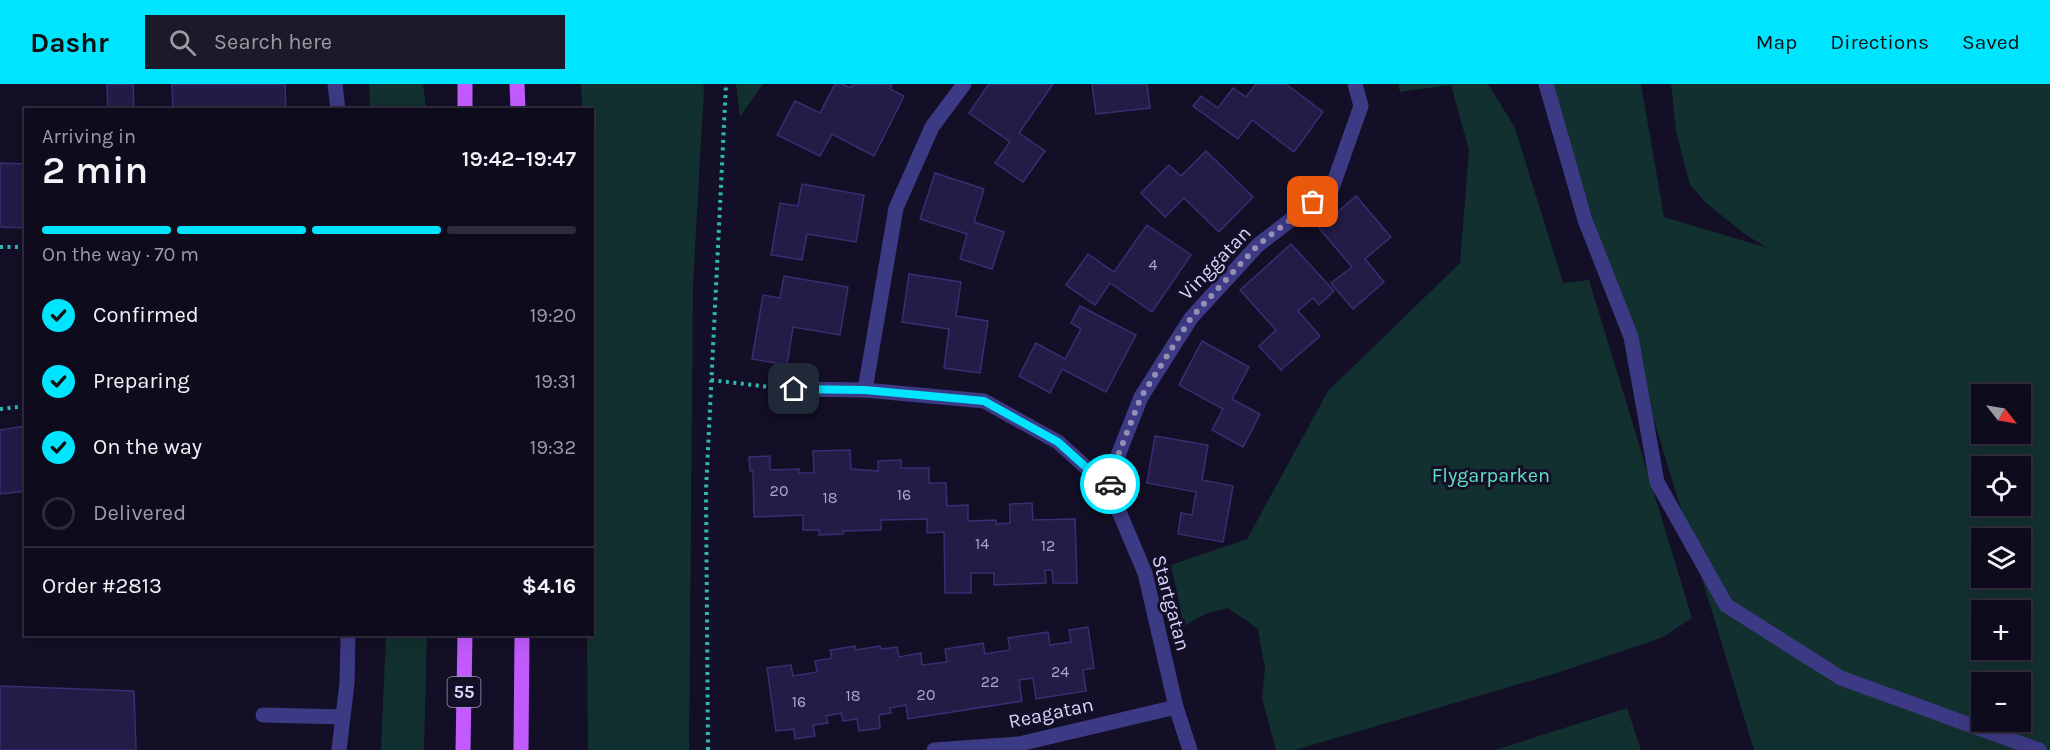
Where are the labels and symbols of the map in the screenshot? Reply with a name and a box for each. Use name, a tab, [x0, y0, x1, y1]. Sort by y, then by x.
pin	[1287, 176, 1338, 227]
street label: Vinggatan	[1174, 221, 1256, 305]
house number: 4	[1149, 255, 1158, 274]
pin	[768, 363, 819, 414]
north arrow	[1971, 384, 2031, 444]
courier	[1080, 454, 1140, 514]
park label: Flygarparken	[1432, 464, 1550, 487]
house number: 20	[770, 481, 788, 500]
house number: 16	[897, 485, 911, 504]
house number: 18	[822, 488, 838, 507]
house number: 14	[975, 534, 989, 553]
house number: 12	[1041, 536, 1055, 555]
street label: Startgatan	[1147, 553, 1195, 653]
house number: 24	[1051, 662, 1069, 681]
house number: 22	[981, 672, 999, 691]
road number: 55	[448, 677, 480, 707]
house number: 20	[917, 685, 935, 704]
house number: 18	[845, 686, 861, 705]
house number: 16	[792, 692, 806, 711]
street label: Reagatan	[1006, 693, 1096, 733]

